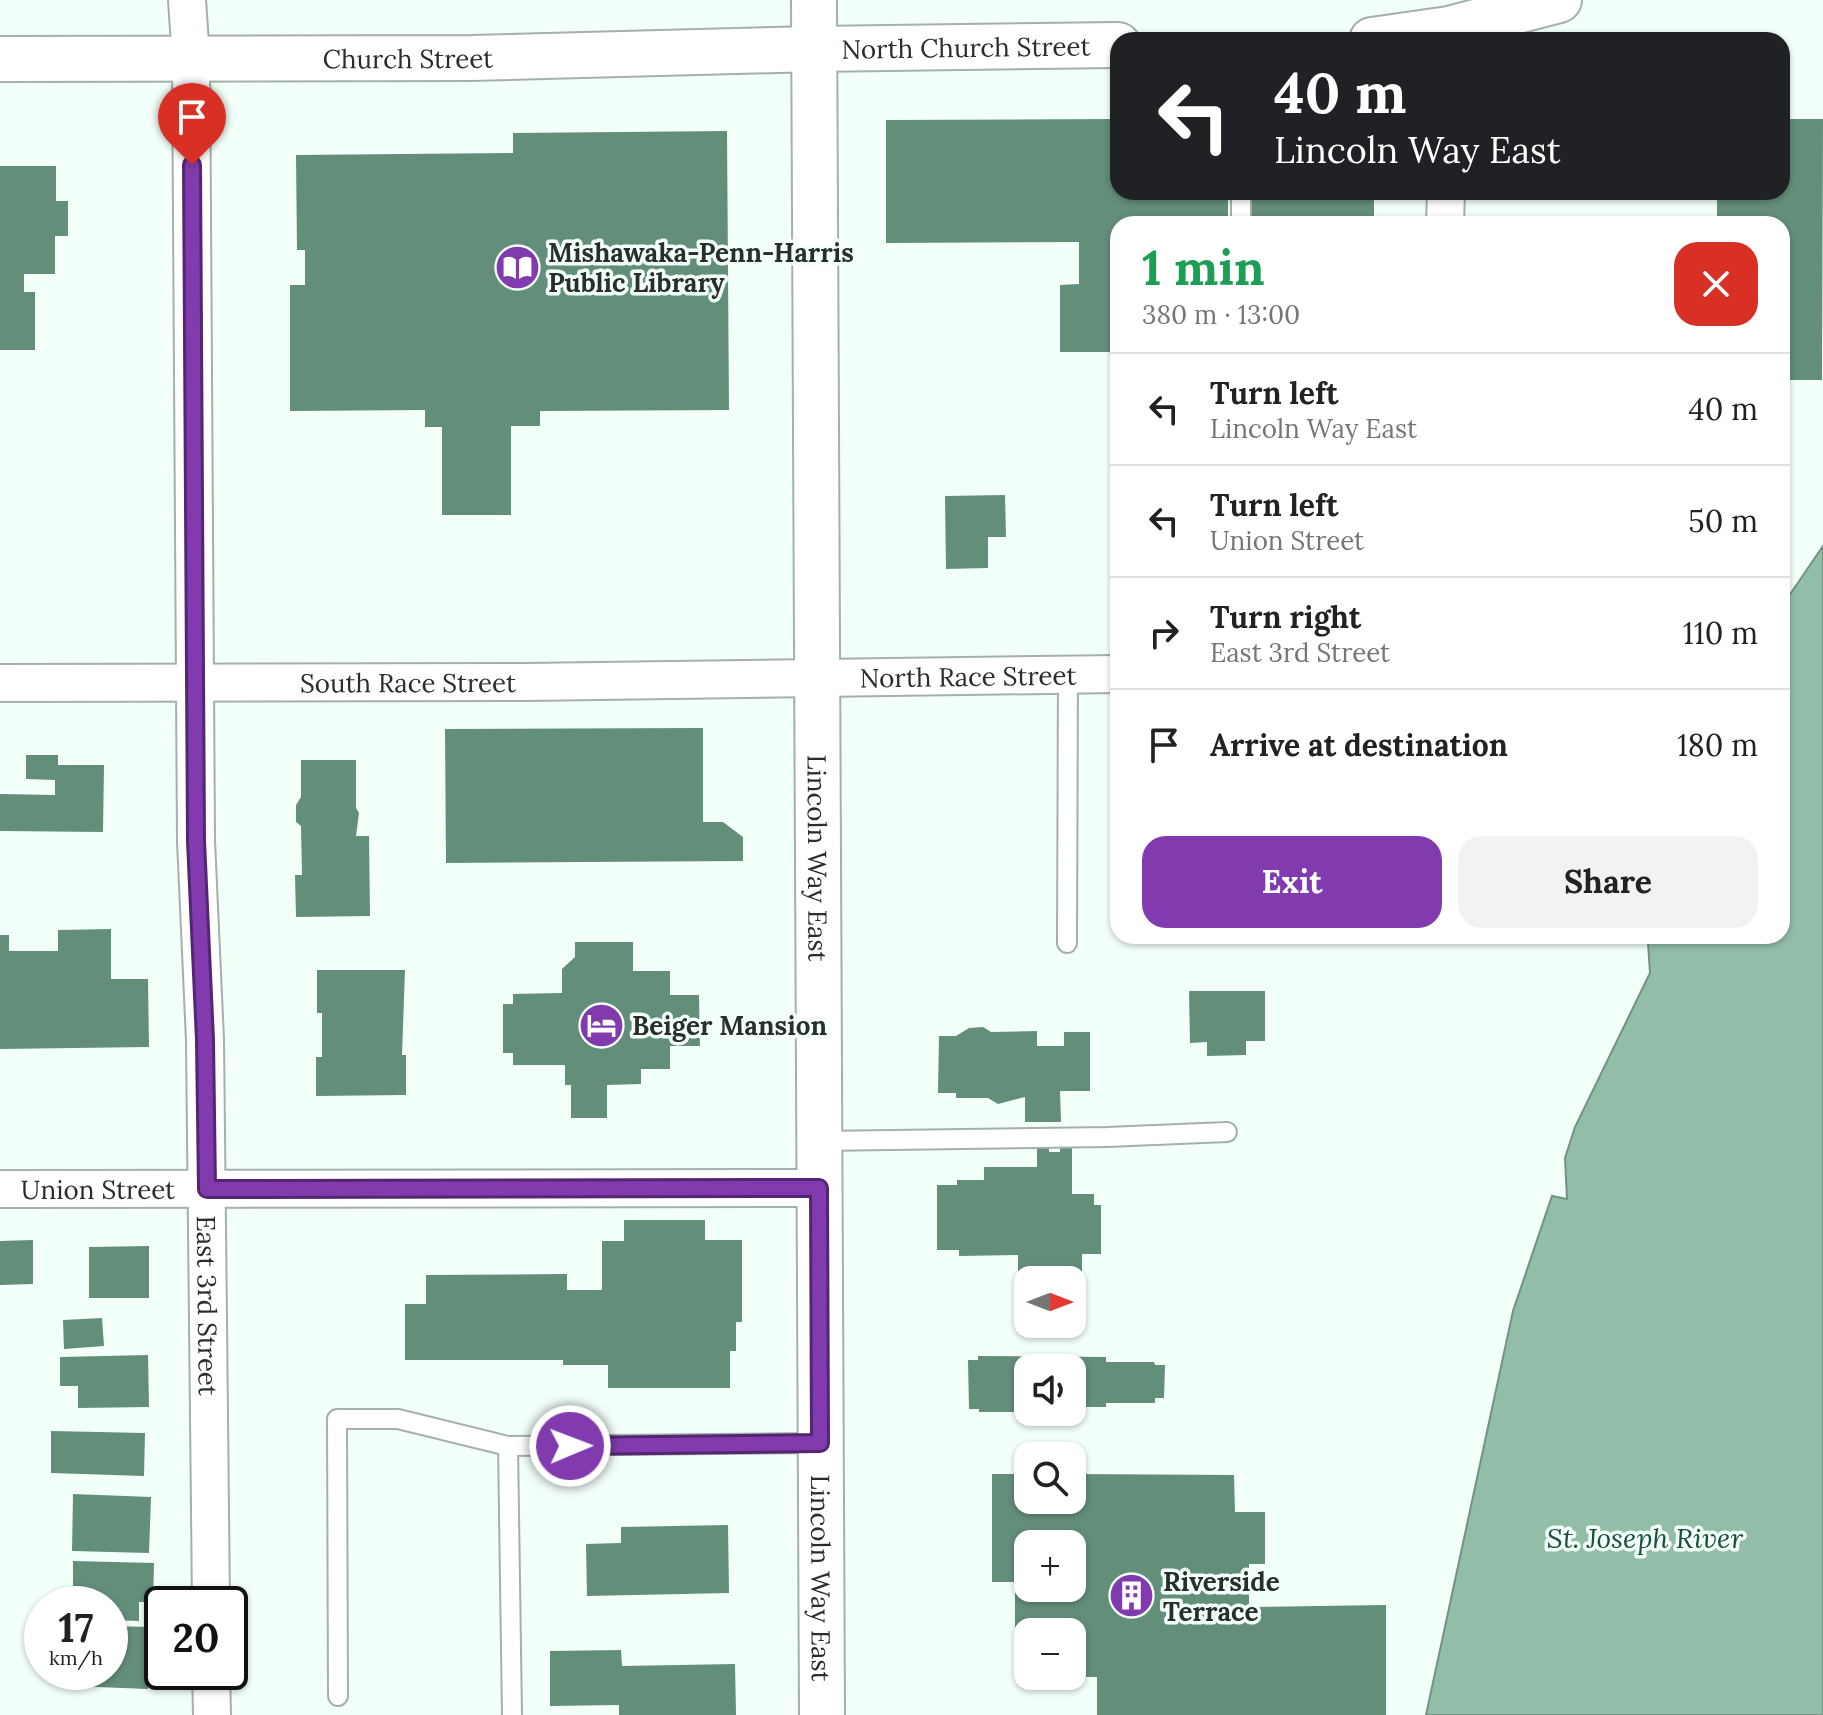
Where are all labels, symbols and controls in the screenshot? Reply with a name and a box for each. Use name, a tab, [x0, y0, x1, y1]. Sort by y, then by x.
street label: North Church Street	[841, 29, 1091, 65]
street label: Church Street	[323, 41, 494, 75]
text: 40 m	[1274, 57, 1407, 128]
icon: left	[1142, 64, 1246, 168]
pin	[158, 83, 226, 165]
icon: arrive	[170, 95, 214, 139]
text: Lincoln Way East	[1274, 127, 1561, 173]
place label: Mishawaka-Penn-Harris Public Library	[548, 236, 854, 299]
text: 1 min	[1142, 237, 1265, 298]
button: close	[1674, 242, 1758, 326]
library icon: Mishawaka-Penn-Harris Public Library	[493, 243, 541, 291]
text: 380 m · 13:00	[1142, 298, 1300, 331]
text: Turn left	[1210, 374, 1338, 412]
icon: left	[1142, 387, 1186, 431]
text: 40 m	[1688, 390, 1758, 428]
text: Lincoln Way East	[1210, 412, 1417, 445]
text: Turn left	[1210, 486, 1338, 524]
icon: left	[1142, 499, 1186, 543]
text: 50 m	[1688, 502, 1758, 540]
text: Union Street	[1210, 524, 1364, 557]
text: Turn right	[1210, 598, 1361, 636]
icon: right	[1142, 611, 1186, 655]
text: 110 m	[1683, 614, 1758, 652]
text: East 3rd Street	[1210, 636, 1390, 669]
street label: North Race Street	[859, 658, 1077, 694]
street label: South Race Street	[300, 666, 516, 699]
icon: arrive	[1142, 723, 1186, 767]
text: Arrive at destination	[1210, 726, 1508, 764]
text: 180 m	[1677, 726, 1758, 764]
street label: Lincoln Way East	[801, 754, 835, 962]
button: Exit	[1142, 836, 1442, 928]
button: Share	[1458, 836, 1758, 928]
hotel icon: Beiger Mansion	[577, 1001, 625, 1049]
place label: Beiger Mansion	[632, 1009, 827, 1042]
street label: Union Street	[21, 1172, 175, 1205]
street label: East 3rd Street	[190, 1215, 225, 1396]
north arrow	[1014, 1266, 1086, 1338]
map controls	[1014, 1266, 1086, 1690]
button: sound	[1014, 1354, 1086, 1426]
position arrow	[528, 1404, 612, 1488]
button: search	[1014, 1442, 1086, 1514]
street label: Lincoln Way East	[804, 1474, 838, 1682]
water label: St. Joseph River	[1547, 1520, 1743, 1556]
button: +	[1014, 1530, 1086, 1602]
place label: Riverside Terrace	[1163, 1565, 1280, 1628]
building icon: Riverside Terrace	[1108, 1572, 1156, 1620]
speed limit sign: 20	[144, 1586, 248, 1690]
text: 17	[59, 1602, 94, 1653]
button: −	[1014, 1618, 1086, 1690]
text: km/h	[49, 1645, 103, 1670]

